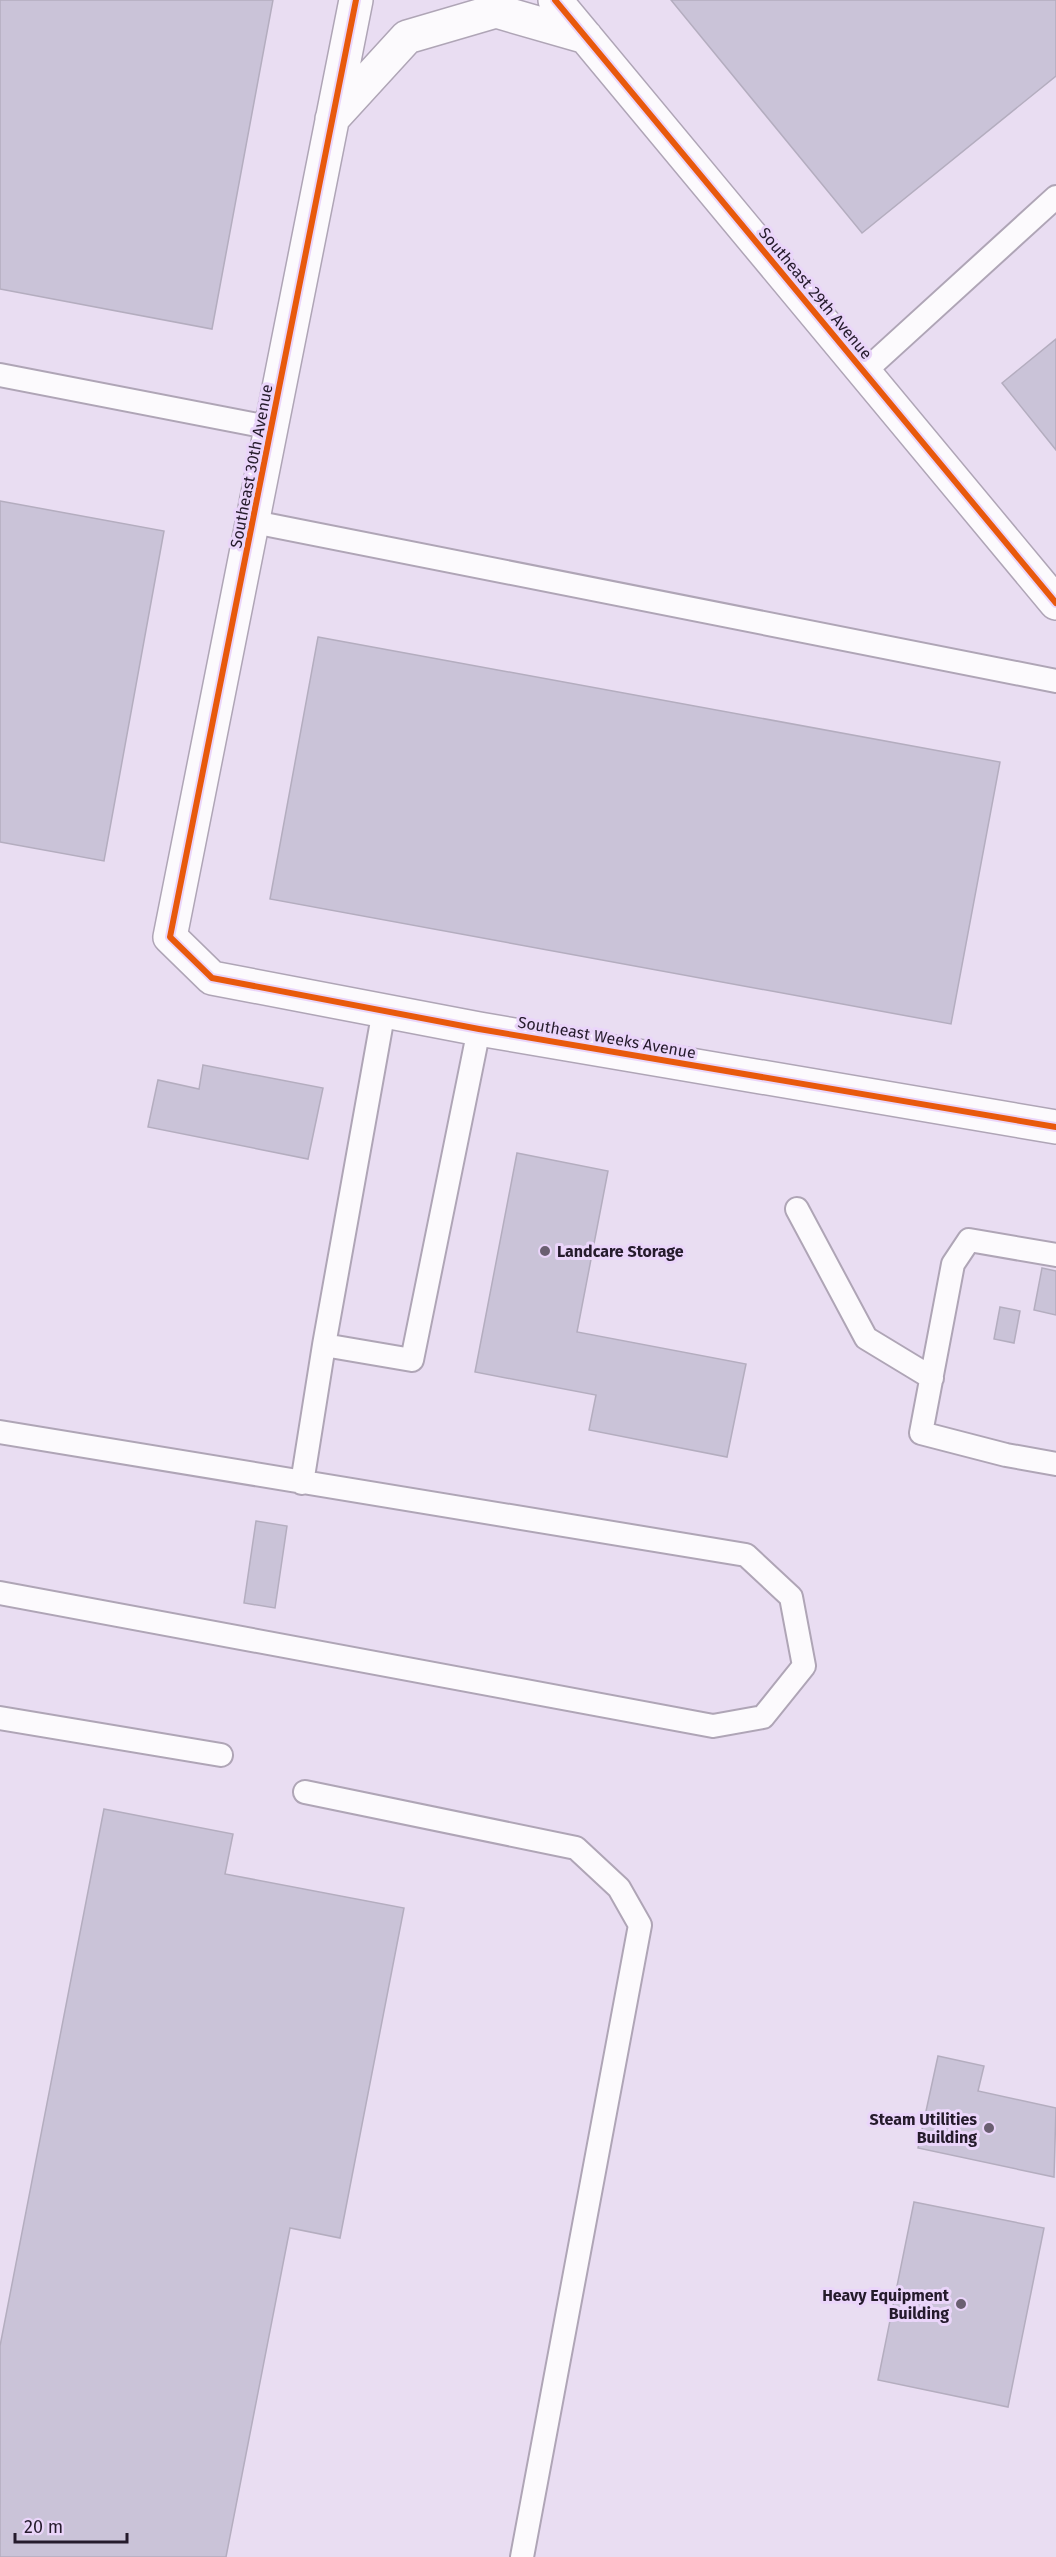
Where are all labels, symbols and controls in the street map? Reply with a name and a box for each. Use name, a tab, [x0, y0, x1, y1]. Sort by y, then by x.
street label: Southeast 29th Avenue	[755, 224, 876, 363]
street label: Southeast 30th Avenue	[226, 383, 277, 550]
street label: Southeast Weeks Avenue	[516, 1012, 697, 1063]
place label: Landcare Storage	[557, 1242, 684, 1261]
marker: Landcare Storage	[538, 1244, 552, 1258]
place label: Steam Utilities Building	[870, 2110, 977, 2147]
marker: Steam Utilities Building	[982, 2121, 996, 2135]
place label: Heavy Equipment Building	[822, 2286, 950, 2323]
marker: Heavy Equipment Building	[954, 2297, 968, 2311]
scale bar	[15, 2506, 128, 2544]
text: 20 m	[24, 2516, 63, 2538]

